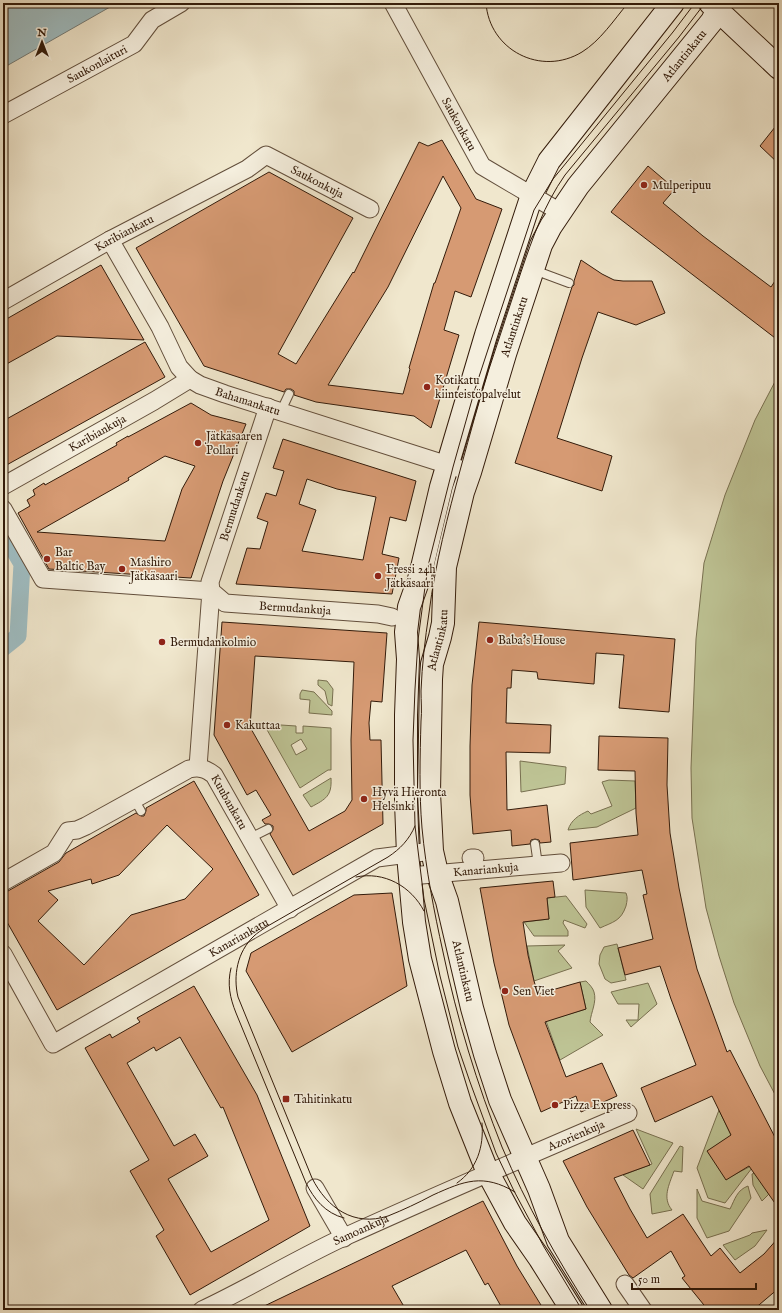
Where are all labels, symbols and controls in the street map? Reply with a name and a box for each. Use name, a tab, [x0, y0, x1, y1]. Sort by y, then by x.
north arrow	[22, 22, 62, 62]
text: N	[36, 26, 47, 40]
street label: Atlantinkatu	[658, 26, 710, 85]
street label: Saukonlaituri	[64, 42, 130, 86]
street label: Saukonkatu	[438, 95, 480, 153]
street label: Saukonkuja	[288, 162, 347, 202]
place label: Mulperipuu	[652, 178, 711, 194]
marker: Mulperipuu	[639, 180, 649, 190]
street label: Karibiankatu	[92, 211, 156, 255]
street label: Atlantinkatu	[497, 295, 531, 360]
place label: Kotikatu kiinteistöpalvelut	[435, 373, 521, 403]
marker: Kotikatu kiinteistöpalvelut	[422, 382, 432, 392]
street label: Bahamankatu	[213, 384, 282, 419]
street label: Karibiankuja	[66, 411, 129, 455]
place label: Jätkäsaaren Pollari	[204, 429, 263, 458]
marker: Jätkäsaaren Pollari	[193, 438, 203, 448]
street label: Bermudankatu	[217, 469, 253, 543]
place label: Bar Baltic Bay	[55, 545, 105, 574]
marker: Bar Baltic Bay	[42, 554, 52, 564]
place label: Mashiro Jätkäsaari	[128, 555, 178, 585]
place label: Fressi 24h Jätkäsaari	[384, 562, 436, 592]
marker: Mashiro Jätkäsaari	[117, 564, 127, 574]
marker: Fressi 24h Jätkäsaari	[373, 571, 383, 581]
street label: Bermudankuja	[259, 598, 332, 618]
street label: Atlantinkatu	[424, 609, 451, 672]
place label: Baba's House	[498, 633, 566, 648]
place label: Bermudankolmio	[170, 635, 257, 650]
marker: Baba's House	[485, 635, 495, 645]
marker: Bermudankolmio	[157, 637, 167, 647]
place label: Kakuttaa	[235, 718, 281, 733]
marker: Kakuttaa	[222, 720, 232, 730]
street label: Kuubankatu	[208, 772, 251, 832]
place label: Hyvä Hieronta Helsinki	[372, 785, 447, 814]
marker: Hyvä Hieronta Helsinki	[359, 794, 369, 804]
street label: Kanariankuja	[453, 859, 520, 880]
street label: Kanariankatu	[206, 914, 271, 961]
street label: Atlantinkatu	[448, 938, 477, 1003]
place label: Sen Viet	[513, 984, 554, 999]
marker: Sen Viet	[500, 986, 510, 996]
place label: Tahitinkatu	[294, 1092, 352, 1107]
marker: Tahitinkatu	[281, 1094, 291, 1104]
place label: Pizza Express	[563, 1098, 631, 1114]
marker: Pizza Express	[550, 1100, 560, 1110]
street label: Azorienkuja	[544, 1116, 607, 1154]
street label: Samoankuja	[331, 1210, 392, 1249]
scale bar	[632, 1265, 756, 1291]
text: 50 m	[638, 1272, 660, 1287]

